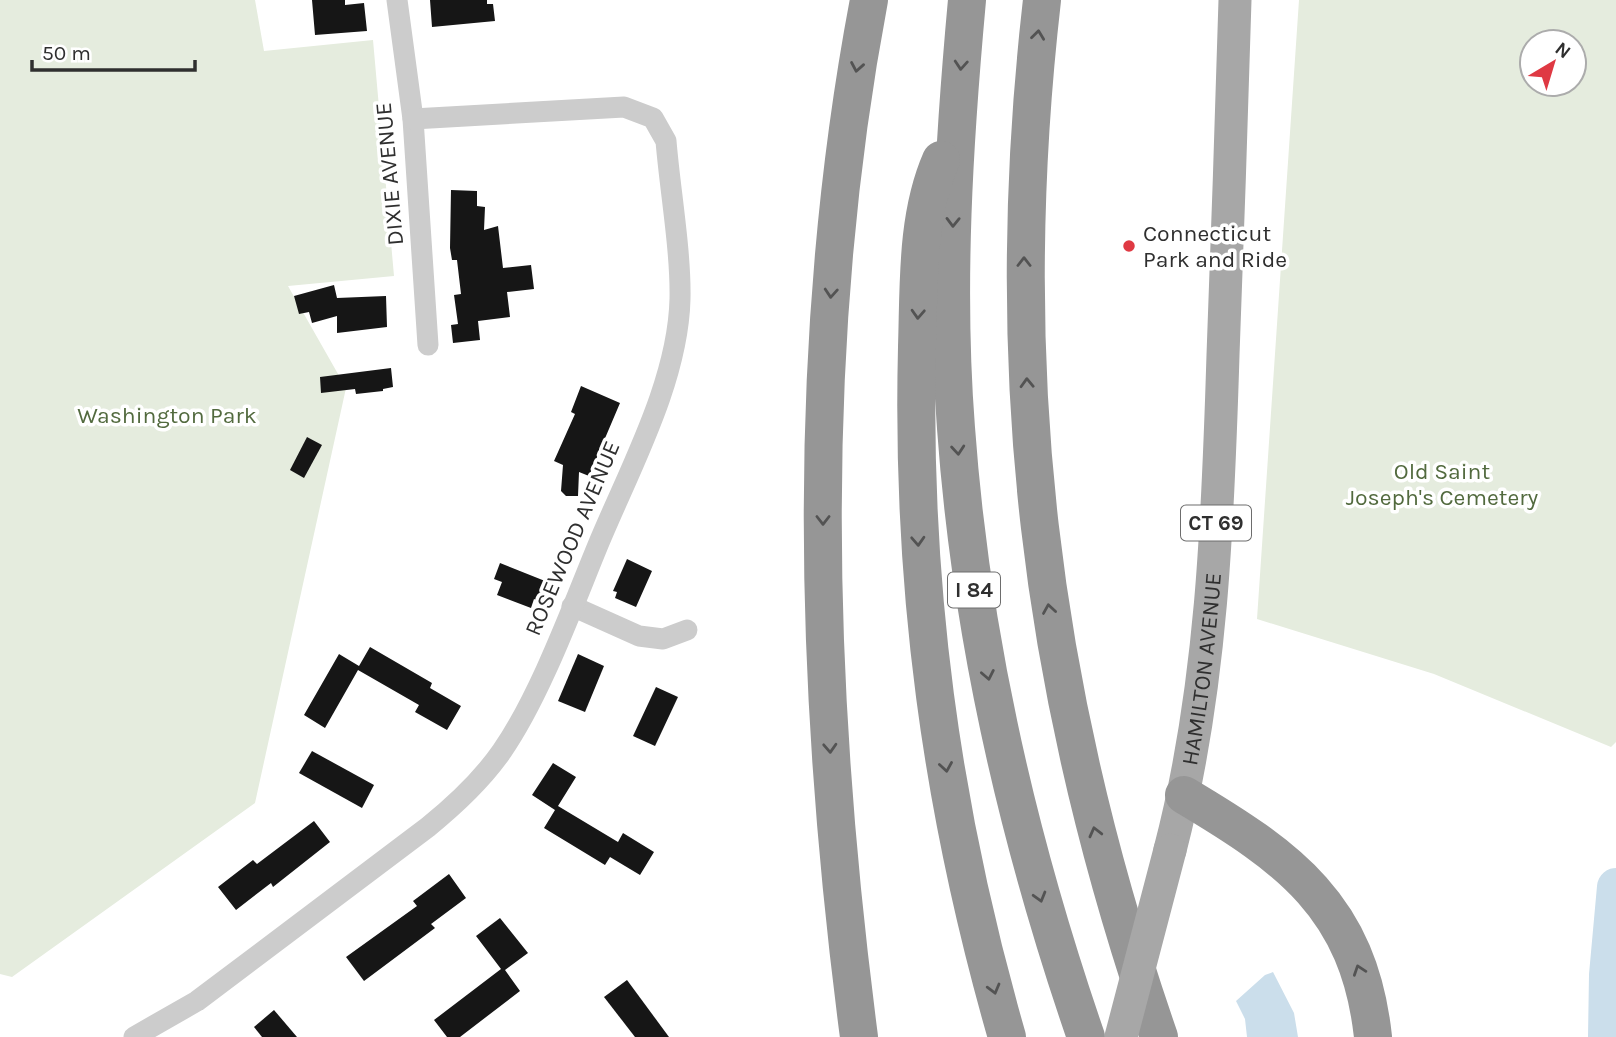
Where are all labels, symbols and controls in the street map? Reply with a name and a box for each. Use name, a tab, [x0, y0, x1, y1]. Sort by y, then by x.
scale bar	[32, 28, 194, 72]
north arrow	[1518, 28, 1588, 98]
one-way arrow	[1031, 29, 1046, 41]
text: N	[1551, 38, 1575, 63]
text: 50 m	[42, 41, 91, 65]
one-way arrow	[954, 60, 969, 71]
one-way arrow	[850, 61, 865, 73]
street label: DIXIE AVENUE	[370, 101, 409, 247]
one-way arrow	[945, 217, 960, 228]
place label: Connecticut Park and Ride	[1143, 220, 1287, 273]
marker: Connecticut Park and Ride	[1121, 238, 1137, 254]
one-way arrow	[1016, 256, 1032, 267]
one-way arrow	[824, 288, 839, 299]
one-way arrow	[911, 309, 926, 320]
one-way arrow	[1019, 377, 1034, 388]
park label: Washington Park	[77, 402, 257, 429]
street label: ROSEWOOD AVENUE	[519, 437, 626, 640]
one-way arrow	[950, 445, 965, 456]
park label: Old Saint Joseph's Cemetery	[1346, 458, 1539, 511]
road number: CT 69	[1181, 505, 1251, 540]
one-way arrow	[815, 516, 831, 526]
one-way arrow	[910, 536, 925, 547]
road number: I 84	[948, 572, 1000, 608]
street label: HAMILTON AVENUE	[1176, 572, 1227, 768]
one-way arrow	[1042, 603, 1057, 615]
one-way arrow	[980, 669, 995, 681]
one-way arrow	[822, 742, 837, 753]
one-way arrow	[938, 761, 953, 773]
one-way arrow	[1089, 826, 1103, 838]
one-way arrow	[1032, 890, 1047, 902]
one-way arrow	[1353, 965, 1367, 977]
one-way arrow	[986, 983, 1000, 995]

